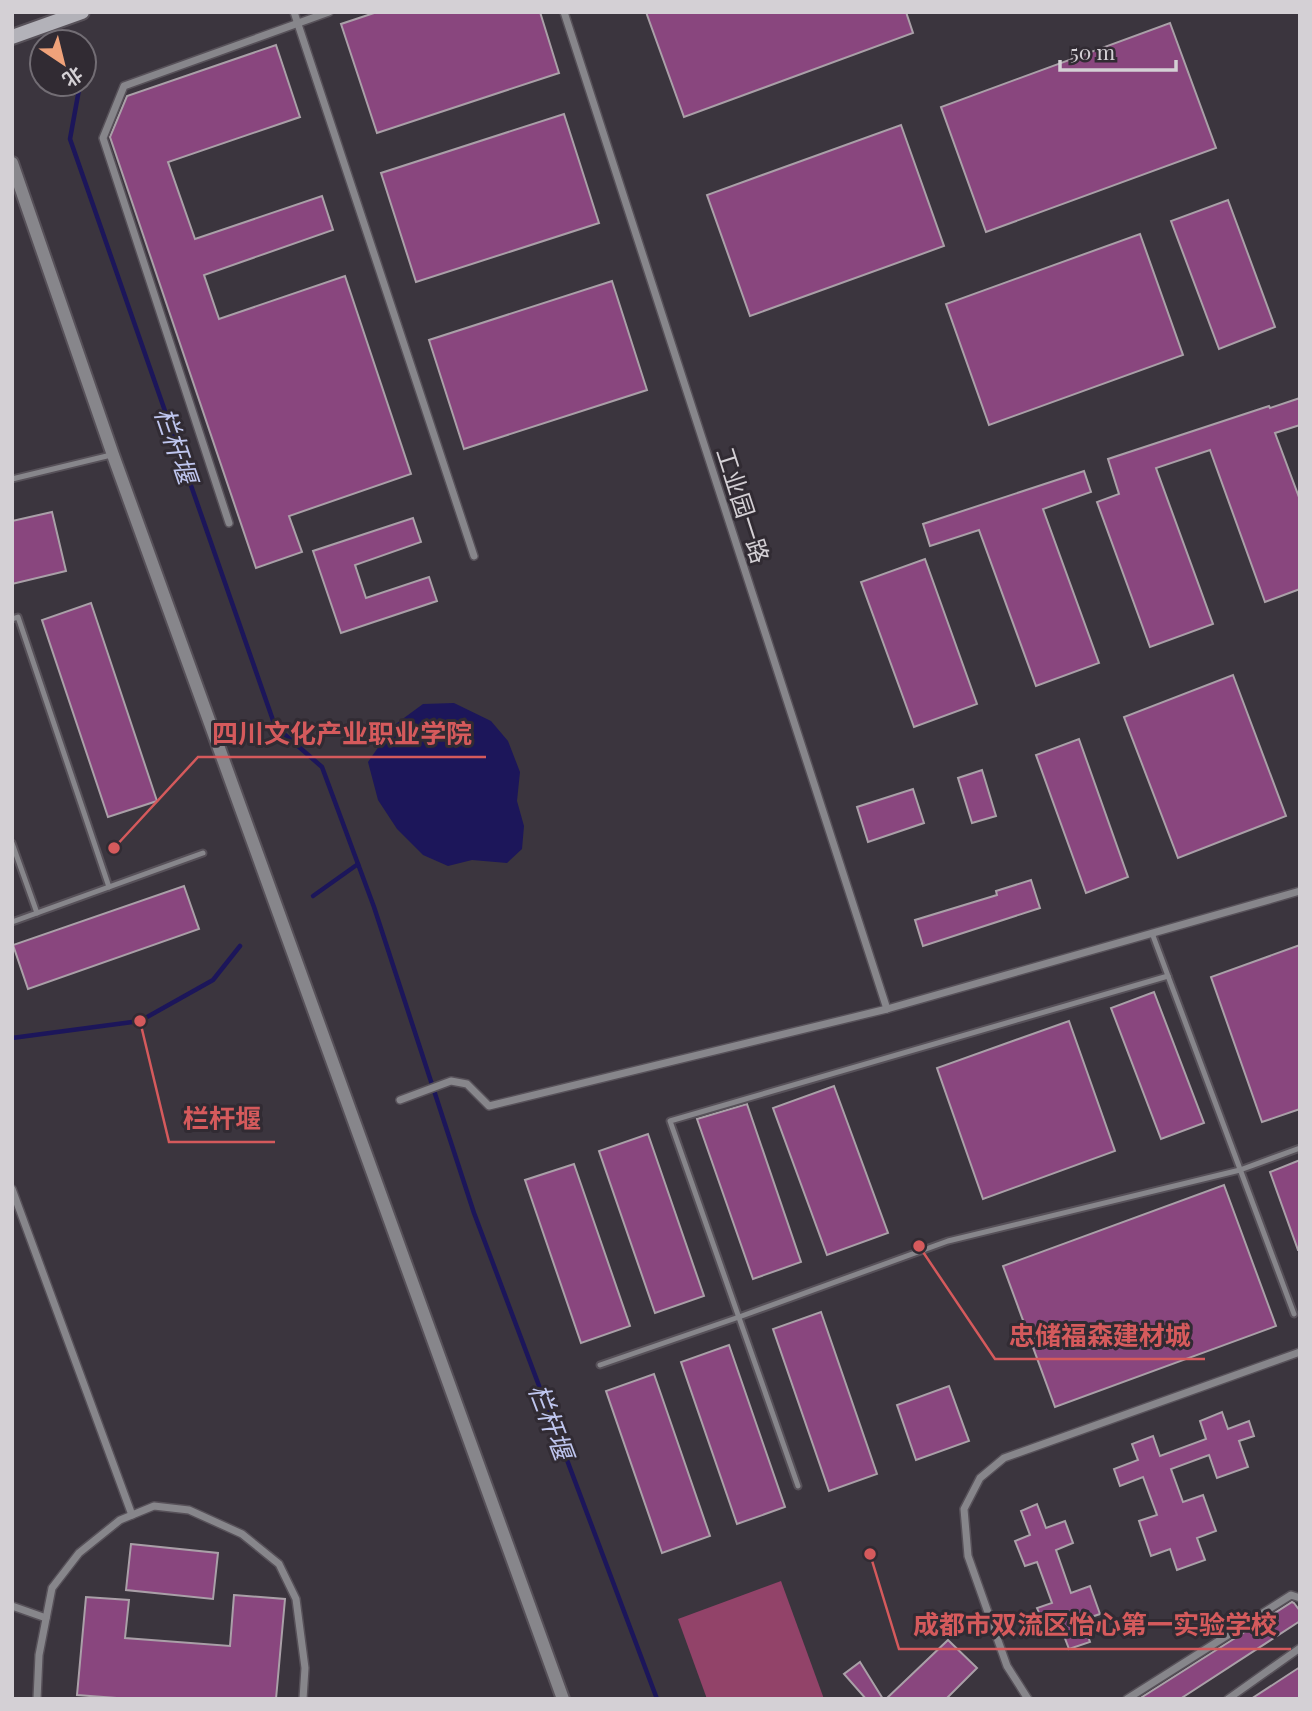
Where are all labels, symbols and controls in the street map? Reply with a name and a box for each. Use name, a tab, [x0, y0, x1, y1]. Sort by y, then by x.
north arrow	[28, 28, 98, 98]
scale bar	[1060, 28, 1176, 72]
text: 50 m	[1070, 37, 1116, 65]
text: 北	[58, 62, 89, 94]
water label: 栏杆堰	[148, 402, 208, 491]
street label: 工业园一路	[710, 443, 778, 567]
callout: 四川文化产业职业学院	[198, 710, 486, 757]
text: 四川文化产业职业学院	[212, 715, 472, 750]
callout: 栏杆堰	[169, 1095, 275, 1142]
text: 栏杆堰	[183, 1100, 261, 1135]
callout: 忠储福森建材城	[995, 1312, 1205, 1359]
text: 忠储福森建材城	[1009, 1317, 1191, 1352]
water label: 栏杆堰	[522, 1378, 584, 1467]
callout: 成都市双流区怡心第一实验学校	[899, 1602, 1291, 1649]
text: 成都市双流区怡心第一实验学校	[913, 1606, 1277, 1641]

